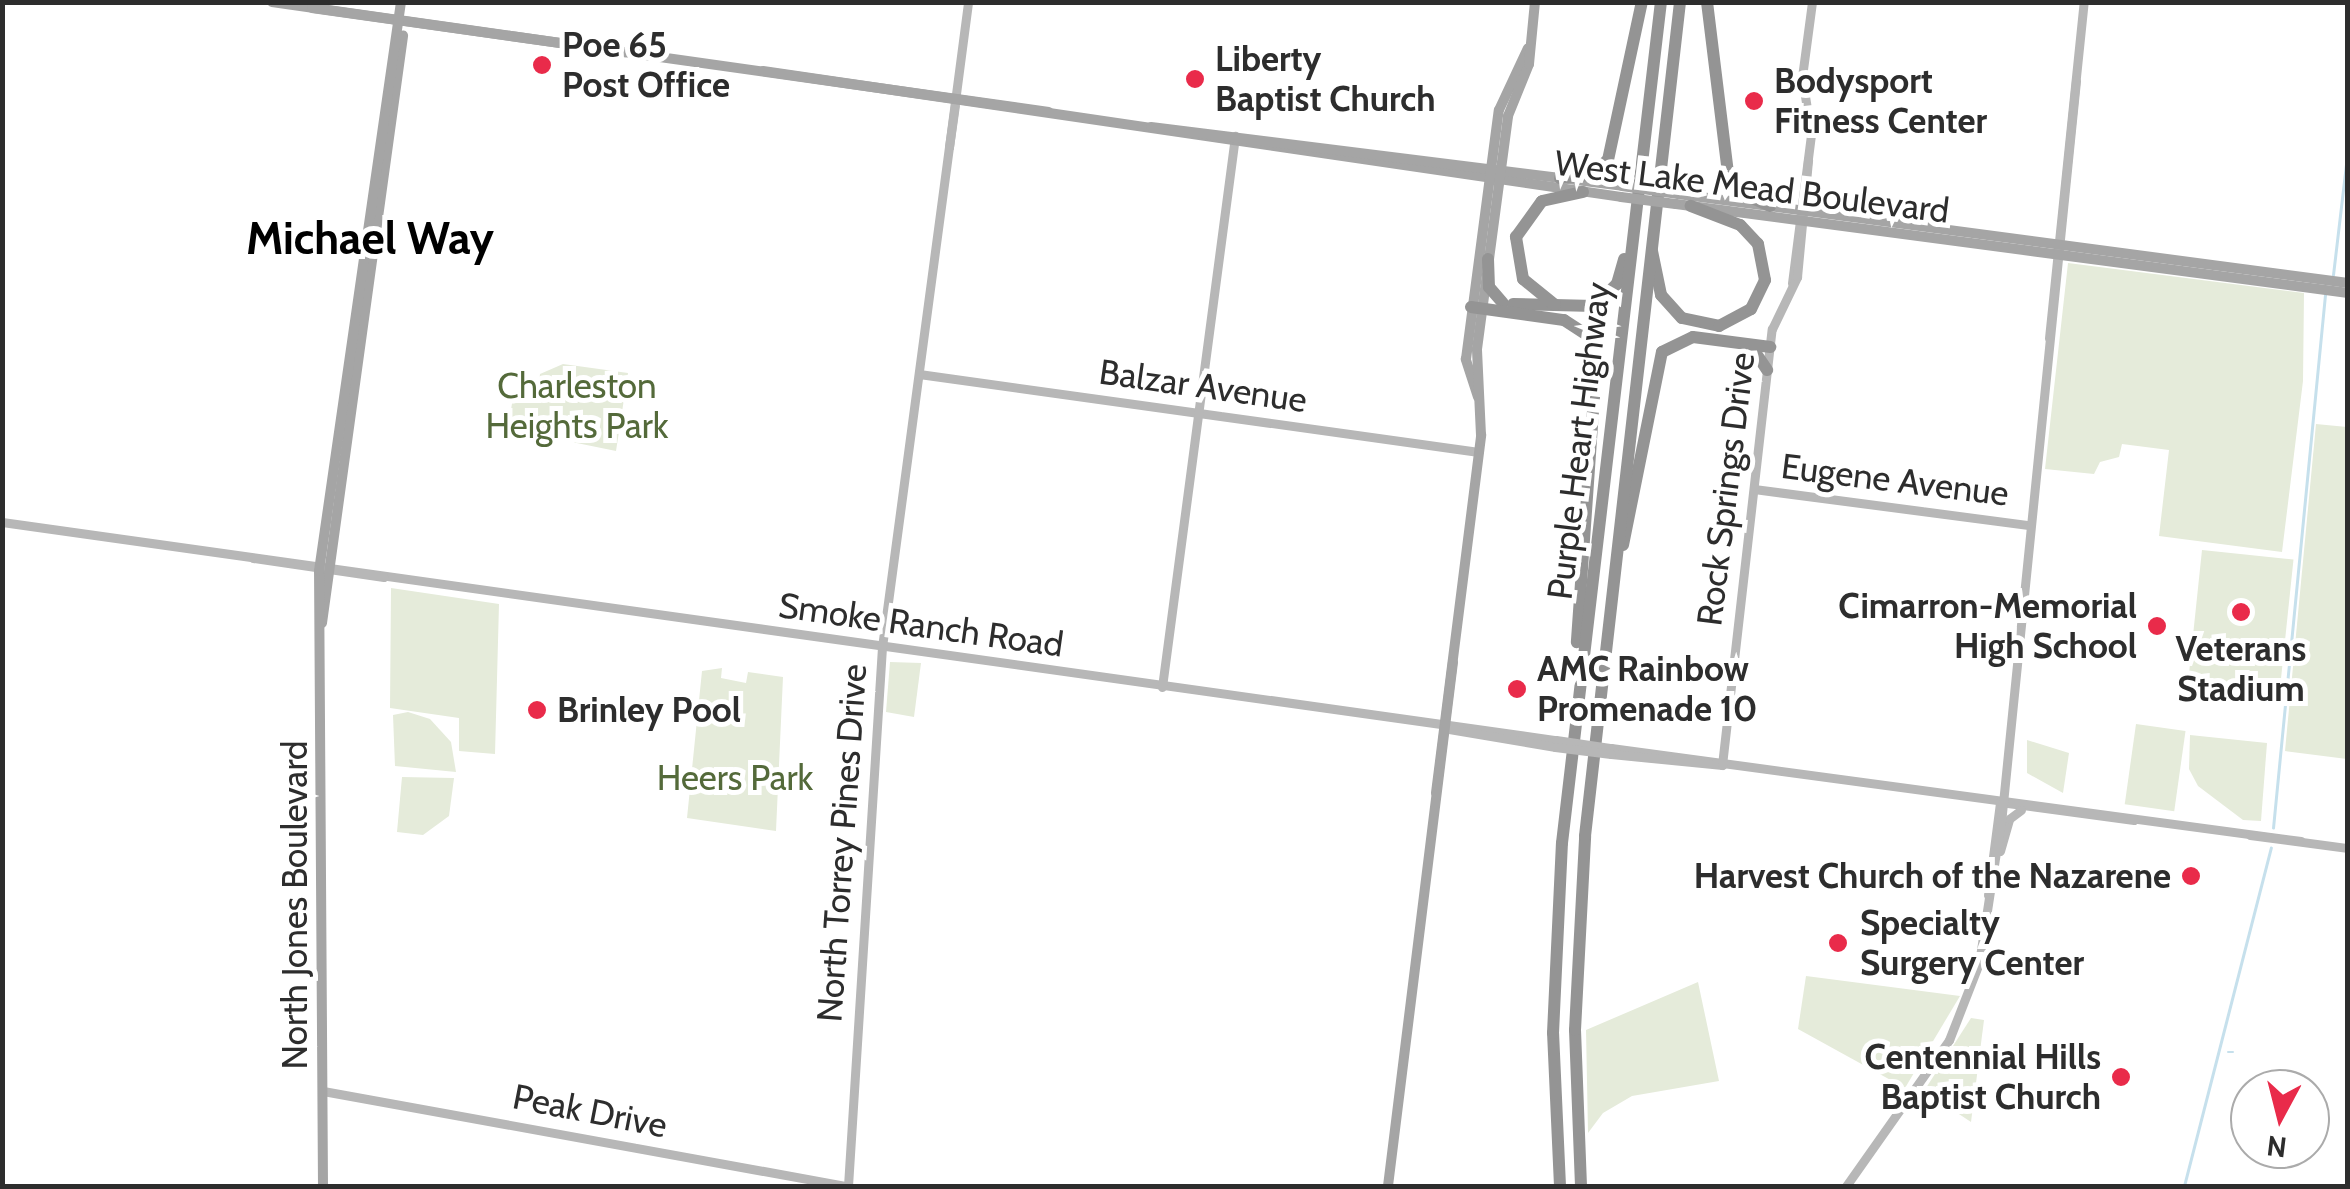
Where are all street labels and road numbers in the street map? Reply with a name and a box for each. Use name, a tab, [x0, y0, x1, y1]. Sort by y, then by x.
street label: West Lake Mead Boulevard	[1552, 142, 1952, 232]
street label: Purple Heart Highway	[1539, 280, 1619, 602]
street label: Rock Springs Drive	[1688, 350, 1764, 628]
street label: Balzar Avenue	[1097, 351, 1309, 421]
street label: Eugene Avenue	[1779, 445, 2011, 515]
street label: Smoke Ranch Road	[776, 584, 1066, 666]
street label: North Torrey Pines Drive	[809, 663, 875, 1023]
street label: North Jones Boulevard	[274, 741, 316, 1069]
street label: Peak Drive	[509, 1075, 671, 1147]

